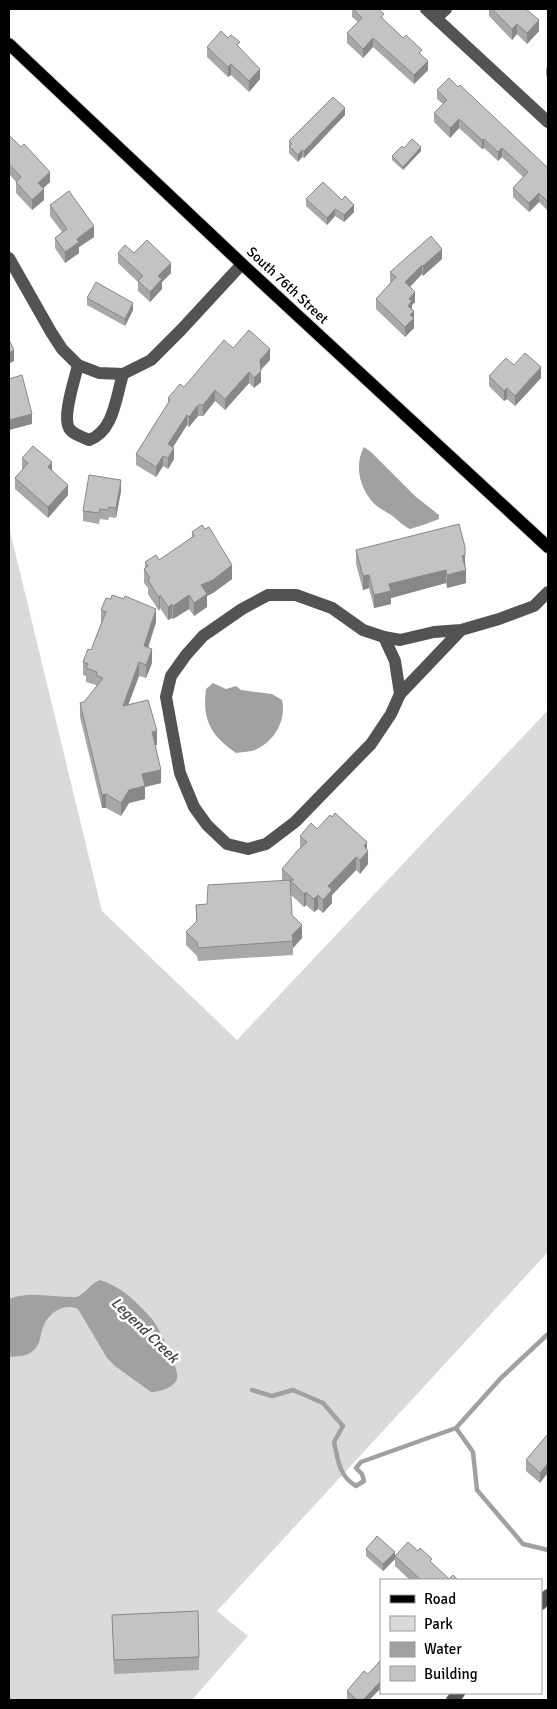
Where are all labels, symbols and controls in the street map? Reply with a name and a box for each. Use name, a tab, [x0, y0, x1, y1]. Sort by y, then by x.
street label: South 76th Street	[243, 243, 332, 328]
water label: Legend Creek	[108, 1293, 183, 1368]
legend	[380, 1579, 542, 1694]
text: Road	[424, 1590, 456, 1608]
text: Park	[424, 1615, 453, 1633]
text: Water	[424, 1640, 462, 1658]
text: Building	[424, 1665, 478, 1683]

